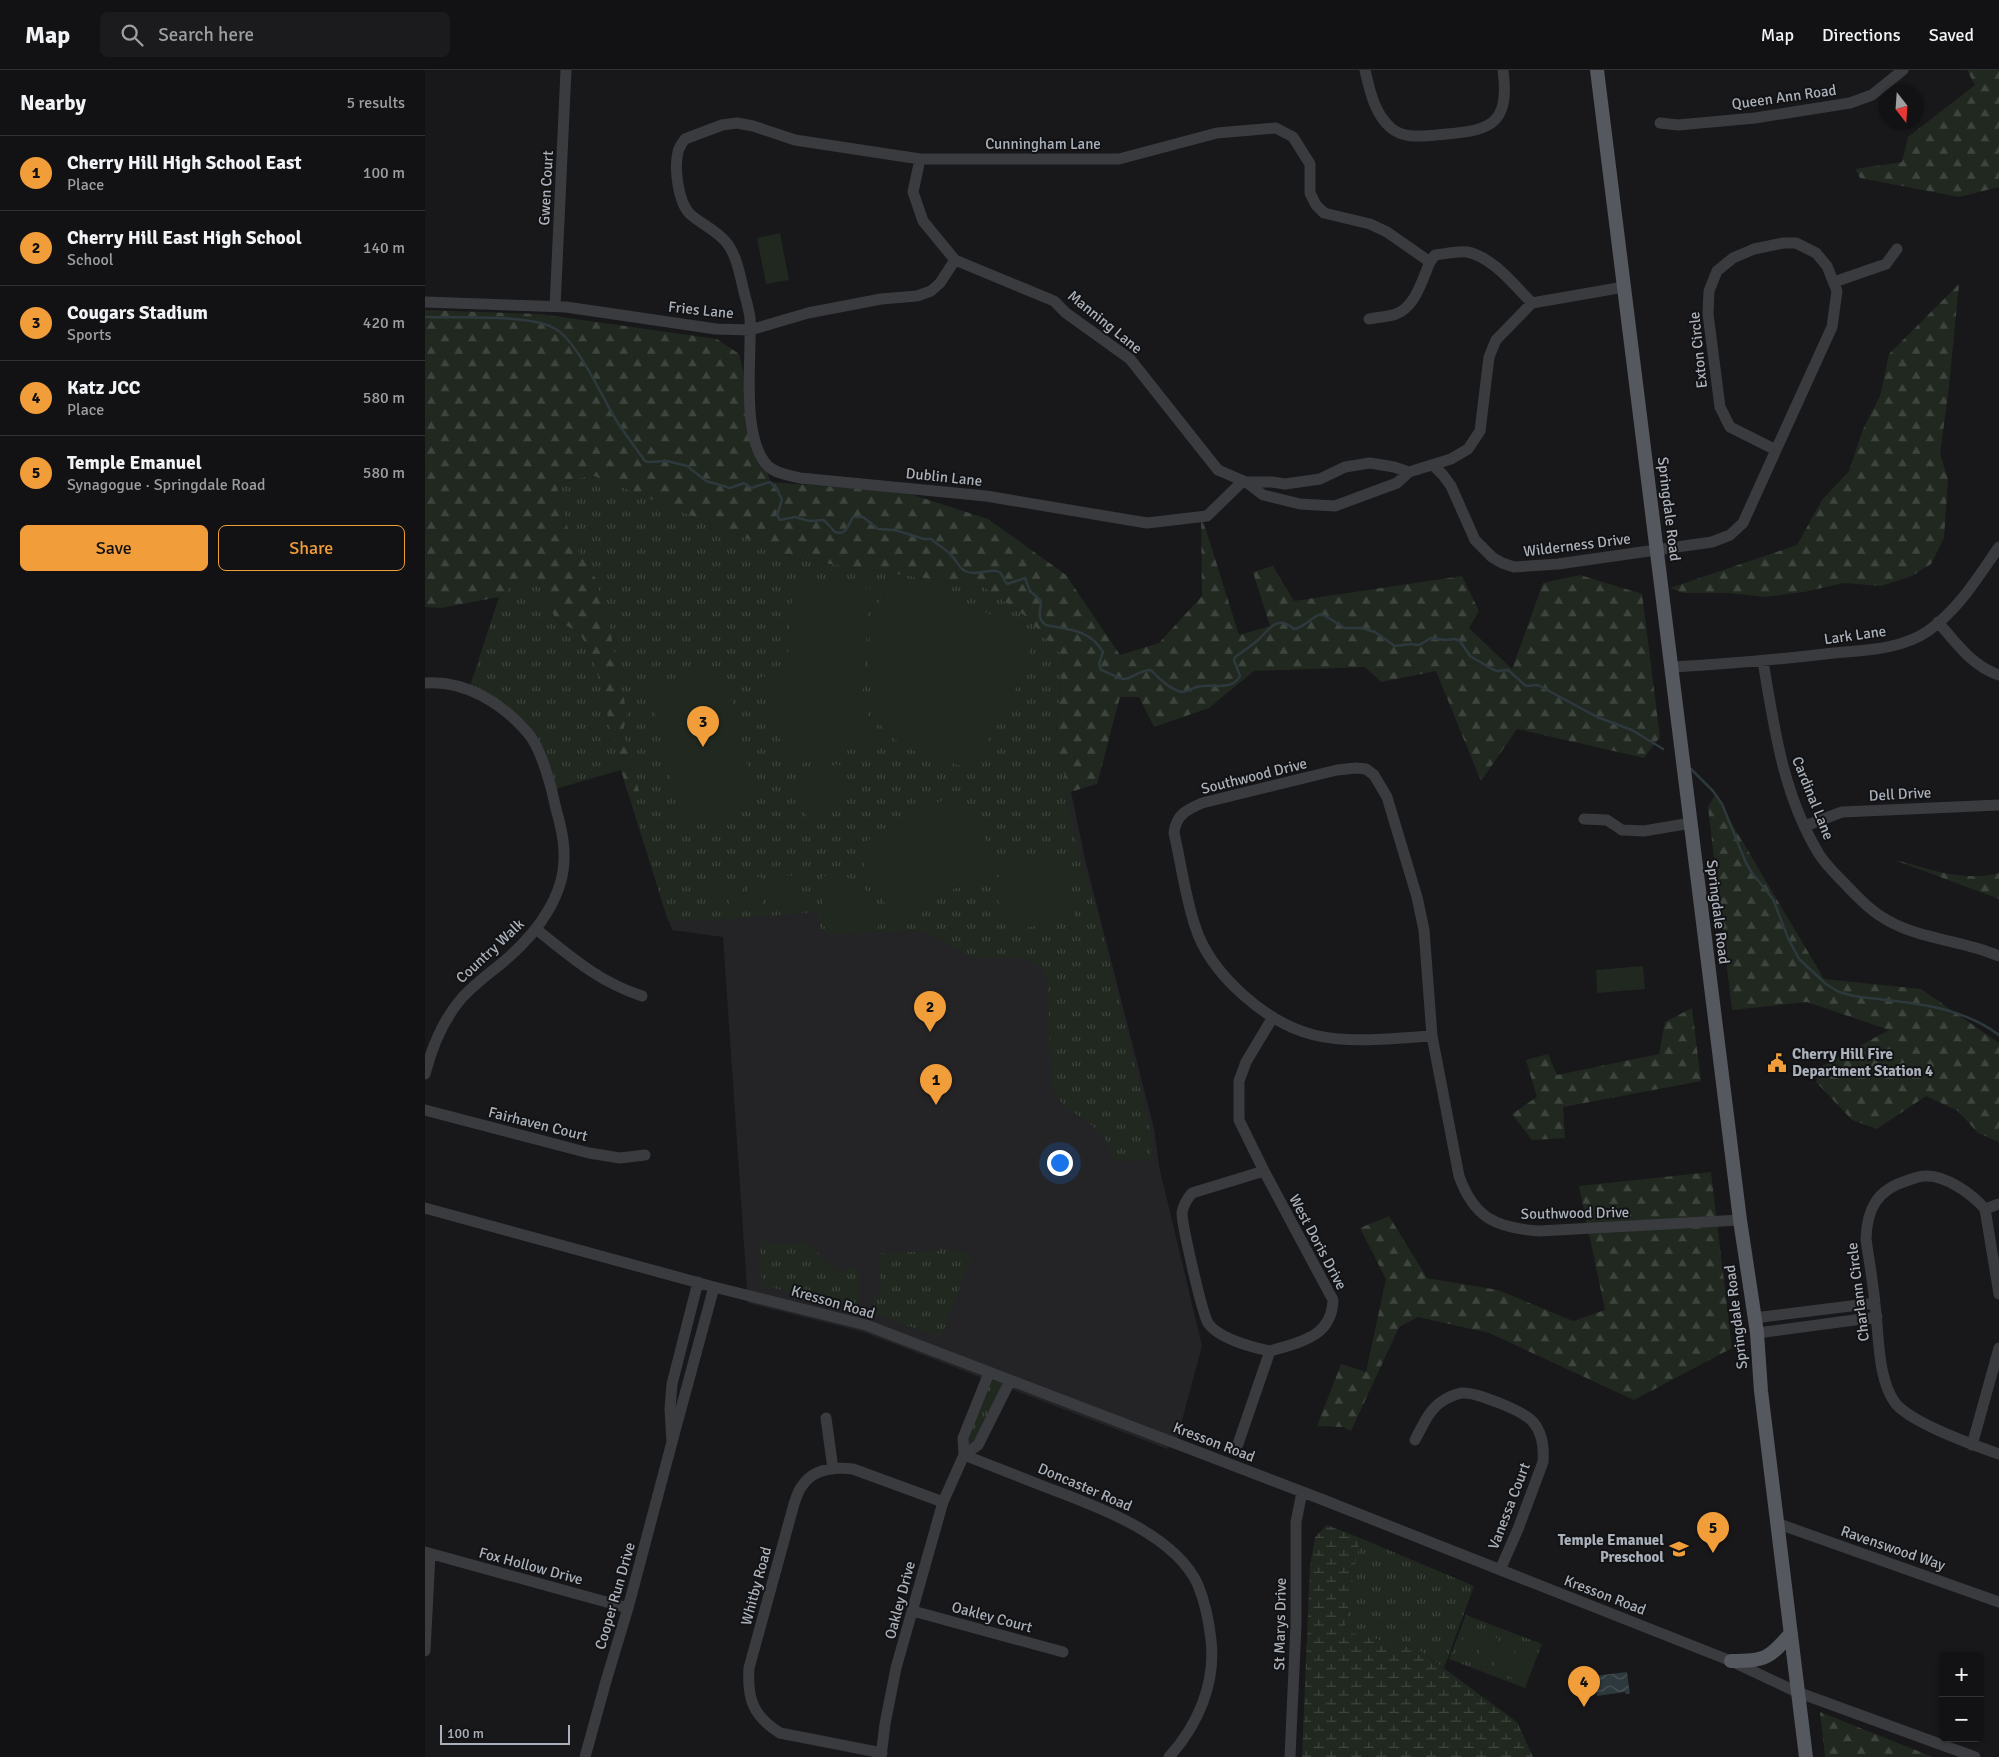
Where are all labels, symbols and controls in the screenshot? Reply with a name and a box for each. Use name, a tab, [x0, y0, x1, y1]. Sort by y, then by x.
search box	[100, 12, 450, 57]
text: Map	[25, 20, 70, 50]
icon: search	[118, 21, 146, 49]
text: Search here	[158, 23, 254, 47]
text: Map	[1761, 24, 1794, 46]
text: Directions	[1822, 24, 1901, 46]
text: Saved	[1929, 24, 1974, 46]
street label: Queen Ann Road	[1731, 81, 1837, 113]
north arrow	[1879, 85, 1924, 130]
text: Nearby	[20, 90, 86, 116]
text: 5 results	[346, 93, 405, 113]
street label: Cunningham Lane	[985, 135, 1101, 153]
street label: Gwen Court	[535, 150, 557, 226]
text: Cherry Hill High School East	[67, 151, 302, 175]
text: 1	[32, 163, 40, 183]
text: 100 m	[363, 163, 405, 183]
text: Place	[67, 175, 104, 195]
text: Cherry Hill East High School	[67, 226, 302, 250]
text: 2	[32, 238, 40, 258]
text: 140 m	[363, 238, 405, 258]
text: School	[67, 250, 113, 270]
street label: Manning Lane	[1064, 287, 1146, 357]
street label: Fries Lane	[667, 298, 735, 322]
text: Cougars Stadium	[67, 301, 208, 325]
street label: Exton Circle	[1685, 311, 1711, 389]
text: 3	[32, 313, 40, 333]
text: 420 m	[363, 313, 405, 333]
text: Sports	[67, 325, 112, 345]
text: Katz JCC	[67, 376, 140, 400]
text: 4	[32, 388, 40, 408]
text: 580 m	[363, 388, 405, 408]
text: Place	[67, 400, 104, 420]
text: Temple Emanuel	[67, 451, 202, 475]
street label: Springdale Road	[1654, 456, 1684, 562]
text: 5	[32, 463, 40, 483]
text: 580 m	[363, 463, 405, 483]
street label: Dublin Lane	[905, 464, 983, 490]
text: Synagogue · Springdale Road	[67, 475, 266, 495]
button: Save	[20, 525, 208, 571]
button: Share	[218, 525, 405, 571]
street label: Wilderness Drive	[1522, 529, 1632, 561]
street label: Lark Lane	[1823, 622, 1887, 648]
pin: 3	[687, 706, 719, 747]
street label: Southwood Drive	[1199, 754, 1309, 798]
street label: Cardinal Lane	[1788, 754, 1838, 842]
street label: Dell Drive	[1868, 783, 1932, 805]
street label: Springdale Road	[1703, 859, 1733, 965]
street label: Country Walk	[452, 915, 528, 987]
pin: 2	[914, 991, 946, 1032]
place label: Cherry Hill Fire Department Station 4	[1792, 1045, 1933, 1080]
public building icon: Cherry Hill Fire Department Station 4	[1766, 1052, 1788, 1074]
pin: 1	[920, 1064, 952, 1105]
street label: Fairhaven Court	[486, 1103, 590, 1145]
your location	[1047, 1150, 1073, 1176]
street label: West Doris Drive	[1285, 1191, 1351, 1293]
street label: Southwood Drive	[1521, 1203, 1629, 1223]
street label: Charlann Circle	[1843, 1242, 1873, 1342]
street label: Springdale Road	[1721, 1264, 1751, 1370]
street label: Kresson Road	[789, 1281, 877, 1323]
street label: Kresson Road	[1171, 1418, 1258, 1466]
street label: Doncaster Road	[1035, 1459, 1135, 1515]
street label: Vanessa Court	[1484, 1460, 1534, 1552]
pin: 5	[1697, 1512, 1729, 1553]
street label: Ravenswood Way	[1838, 1522, 1948, 1574]
place label: Temple Emanuel Preschool	[1558, 1531, 1664, 1566]
school or university icon: Temple Emanuel Preschool	[1668, 1538, 1690, 1560]
street label: Cooper Run Drive	[591, 1540, 639, 1652]
street label: Fox Hollow Drive	[477, 1543, 585, 1589]
street label: Whitby Road	[737, 1545, 775, 1627]
street label: Oakley Drive	[881, 1559, 919, 1641]
street label: Kresson Road	[1562, 1571, 1649, 1619]
street label: St Marys Drive	[1270, 1577, 1290, 1671]
street label: Oakley Court	[950, 1598, 1034, 1636]
map controls	[1939, 1652, 1984, 1742]
button: +	[1939, 1652, 1984, 1697]
pin: 4	[1568, 1666, 1600, 1707]
button: −	[1939, 1697, 1984, 1742]
scale bar	[440, 1722, 570, 1745]
text: 100 m	[447, 1725, 484, 1742]

